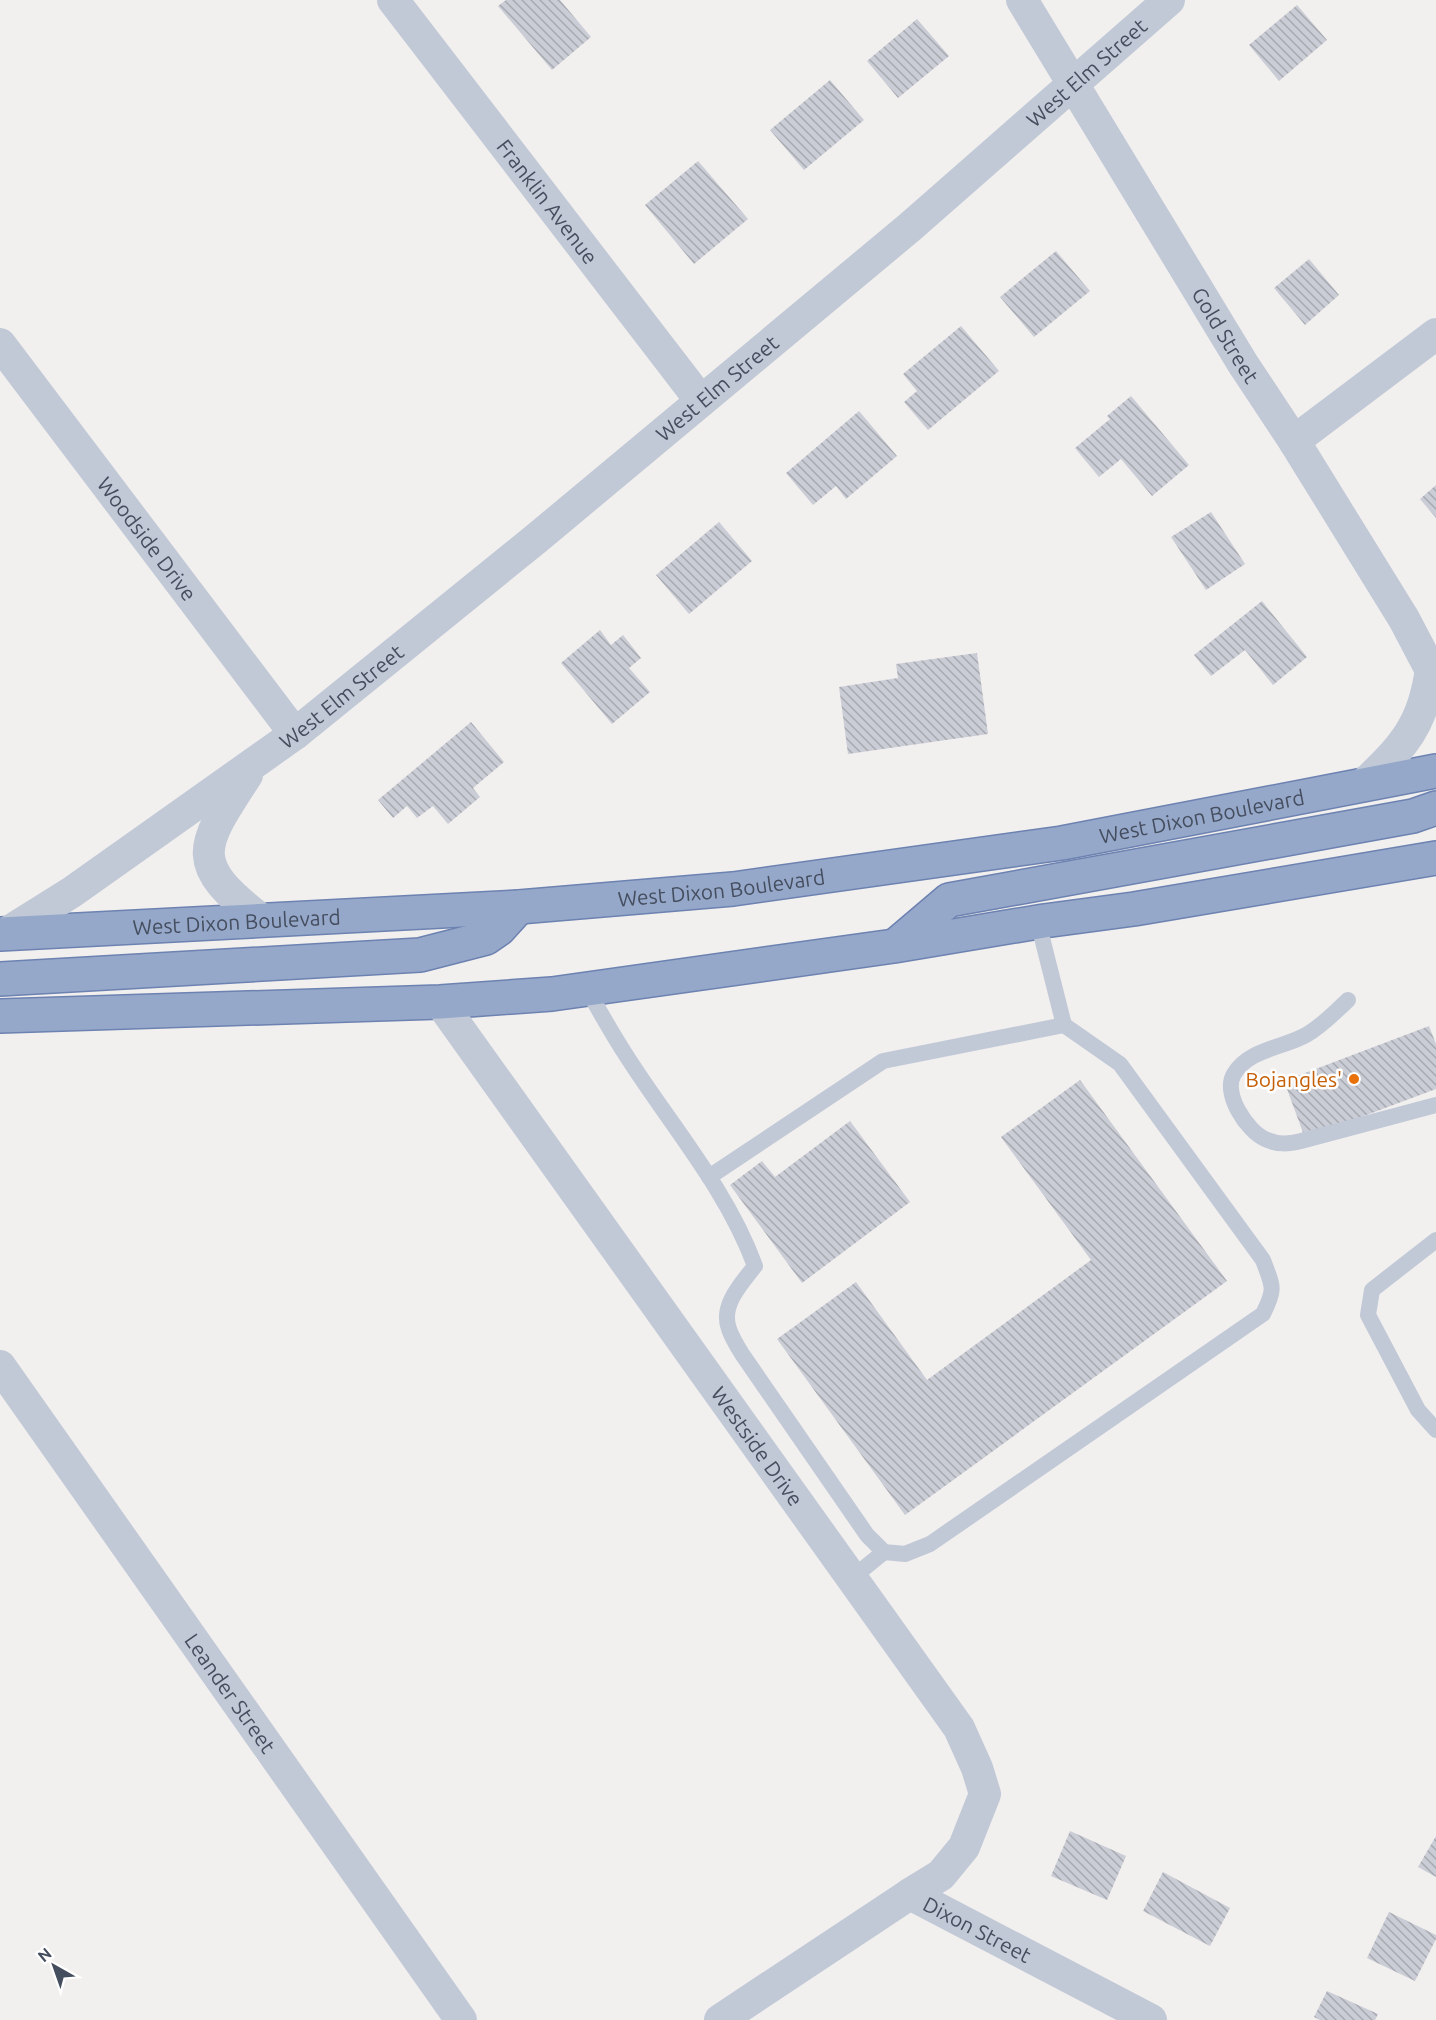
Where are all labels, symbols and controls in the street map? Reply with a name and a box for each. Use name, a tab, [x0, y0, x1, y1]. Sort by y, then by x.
street label: West Elm Street	[1021, 13, 1151, 131]
street label: Franklin Avenue	[492, 135, 603, 268]
street label: Gold Street	[1187, 283, 1264, 387]
street label: West Elm Street	[651, 330, 783, 446]
street label: Woodside Drive	[93, 472, 202, 605]
street label: West Elm Street	[275, 639, 408, 753]
street label: West Dixon Boulevard	[1097, 785, 1306, 848]
street label: West Dixon Boulevard	[617, 864, 826, 911]
street label: West Dixon Boulevard	[132, 904, 341, 939]
place label: Bojangles'	[1245, 1067, 1342, 1091]
marker: Bojangles'	[1347, 1072, 1361, 1086]
street label: Westside Drive	[707, 1382, 808, 1510]
street label: Leander Street	[180, 1629, 281, 1757]
street label: Dixon Street	[919, 1891, 1035, 1967]
north arrow	[24, 1936, 84, 1996]
text: N	[34, 1944, 55, 1965]

